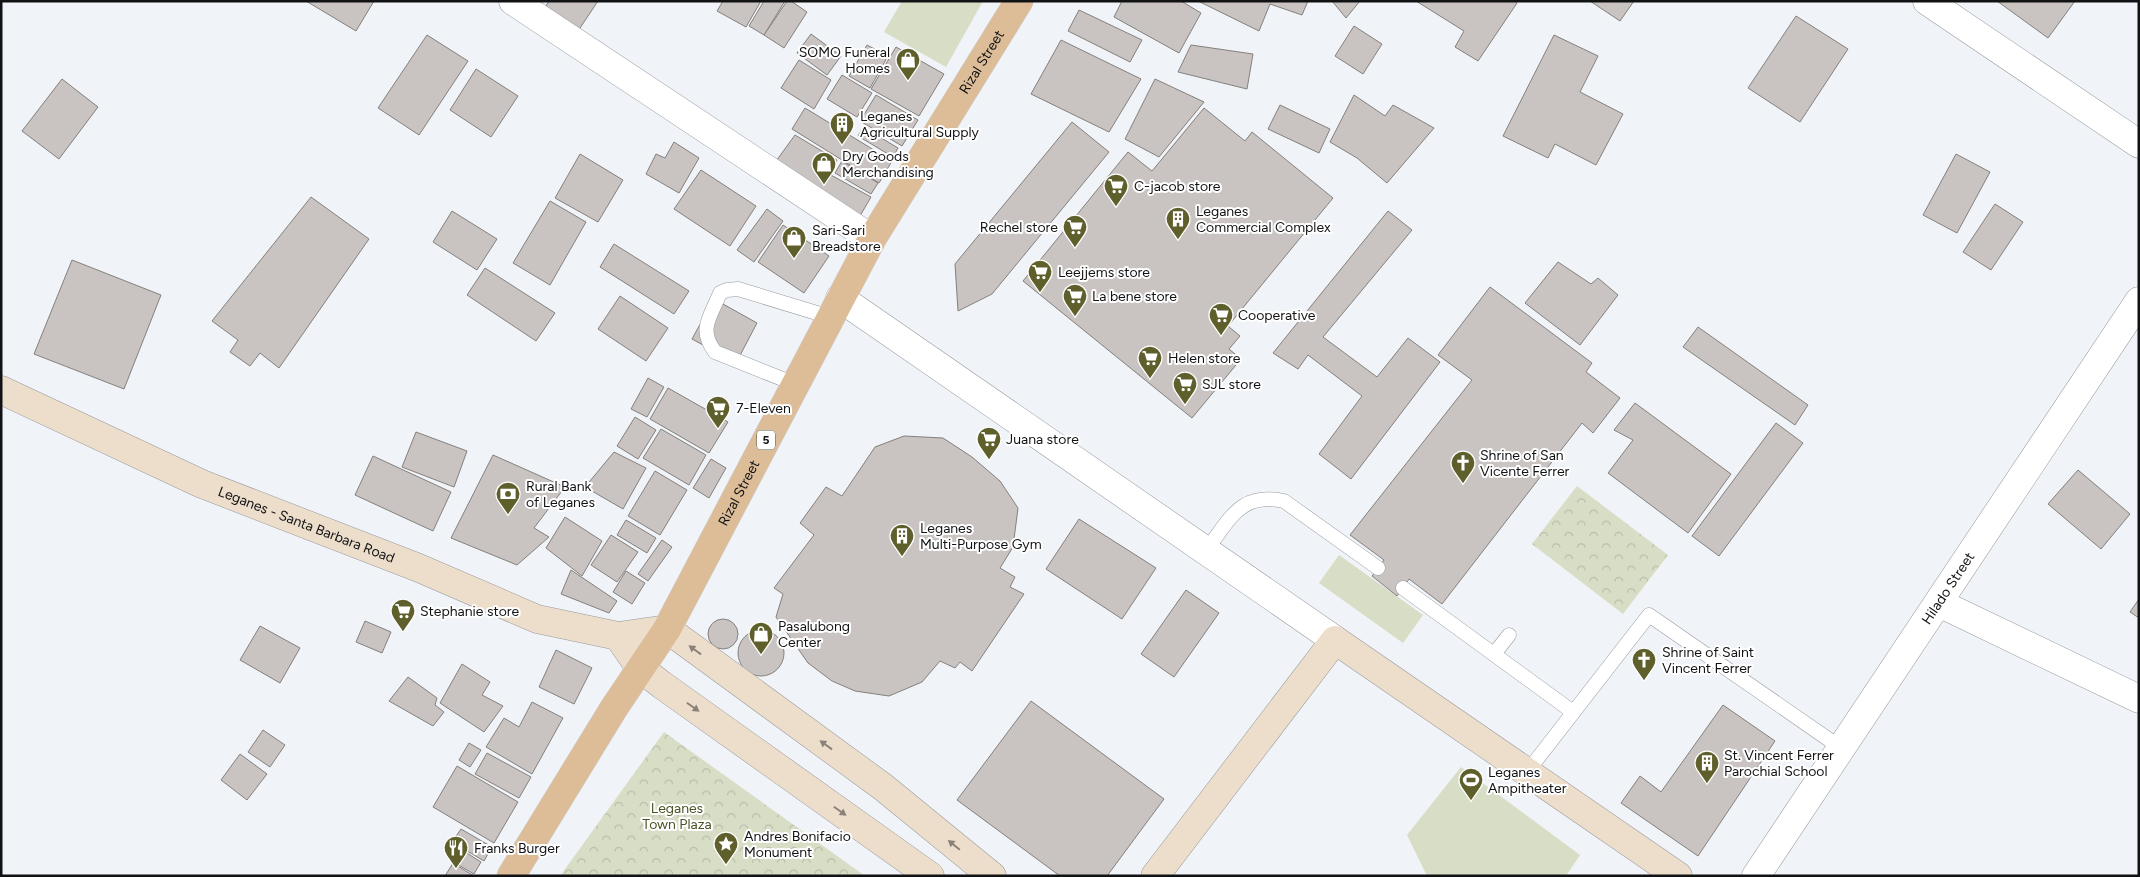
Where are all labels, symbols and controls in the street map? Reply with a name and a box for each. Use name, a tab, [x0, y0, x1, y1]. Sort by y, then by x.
street label: Rizal Street	[956, 27, 1008, 97]
place label: SOMO Funeral Homes	[799, 44, 890, 77]
shop icon: SOMO Funeral Homes	[895, 47, 921, 81]
place label: Leganes Agricultural Supply	[860, 108, 980, 141]
building icon: Leganes Agricultural Supply	[829, 111, 855, 145]
place label: Dry Goods Merchandising	[842, 148, 934, 181]
shop icon: Dry Goods Merchandising	[811, 151, 837, 185]
supermarket icon: C-jacob store	[1103, 173, 1129, 207]
place label: C-jacob store	[1134, 178, 1221, 195]
place label: Leganes Commercial Complex	[1196, 203, 1331, 236]
building icon: Leganes Commercial Complex	[1165, 206, 1191, 240]
supermarket icon: Rechel store	[1062, 214, 1088, 248]
place label: Rechel store	[980, 219, 1058, 236]
place label: Sari-Sari Breadstore	[812, 222, 881, 255]
shop icon: Sari-Sari Breadstore	[781, 225, 807, 259]
supermarket icon: Leejjems store	[1027, 259, 1053, 293]
place label: Leejjems store	[1058, 264, 1150, 281]
supermarket icon: La bene store	[1062, 283, 1088, 317]
place label: La bene store	[1092, 288, 1177, 305]
supermarket icon: Cooperative	[1208, 302, 1234, 336]
place label: Cooperative	[1238, 307, 1316, 324]
supermarket icon: Helen store	[1137, 345, 1163, 379]
place label: Helen store	[1168, 350, 1241, 367]
supermarket icon: SJL store	[1172, 371, 1198, 405]
place label: SJL store	[1202, 376, 1261, 393]
supermarket icon: 7-Eleven	[705, 395, 731, 429]
place label: 7-Eleven	[736, 400, 791, 417]
supermarket icon: Juana store	[976, 426, 1002, 460]
road number: 5	[757, 430, 775, 450]
place label: Juana store	[1006, 431, 1079, 448]
place label: Shrine of San Vicente Ferrer	[1480, 447, 1570, 480]
church icon: Shrine of San Vicente Ferrer	[1450, 450, 1476, 484]
street label: Rizal Street	[715, 457, 763, 529]
place label: Rural Bank of Leganes	[526, 478, 595, 511]
bank icon: Rural Bank of Leganes	[495, 481, 521, 515]
street label: Leganes - Santa Barbara Road	[216, 483, 397, 567]
place label: Leganes Multi-Purpose Gym	[920, 520, 1042, 553]
building icon: Leganes Multi-Purpose Gym	[889, 523, 915, 557]
street label: Hilado Street	[1918, 549, 1978, 628]
supermarket icon: Stephanie store	[390, 598, 416, 632]
place label: Stephanie store	[420, 603, 520, 620]
place label: Pasalubong Center	[778, 618, 850, 651]
shop icon: Pasalubong Center	[748, 621, 774, 655]
one-way arrow	[689, 644, 702, 655]
place label: Shrine of Saint Vincent Ferrer	[1662, 644, 1754, 677]
church icon: Shrine of Saint Vincent Ferrer	[1631, 647, 1657, 681]
one-way arrow	[686, 702, 700, 712]
one-way arrow	[819, 740, 833, 750]
place label: St. Vincent Ferrer Parochial School	[1724, 747, 1834, 780]
building icon: St. Vincent Ferrer Parochial School	[1694, 750, 1720, 784]
place label: Leganes Ampitheater	[1488, 764, 1567, 797]
sports icon: Leganes Ampitheater	[1458, 767, 1484, 801]
park label: Leganes Town Plaza	[642, 800, 712, 833]
one-way arrow	[834, 806, 847, 816]
place label: Andres Bonifacio Monument	[744, 828, 851, 861]
place icon: Andres Bonifacio Monument	[713, 831, 739, 865]
restaurant icon: Franks Burger	[443, 835, 469, 869]
one-way arrow	[948, 839, 961, 850]
place label: Franks Burger	[474, 840, 560, 857]

